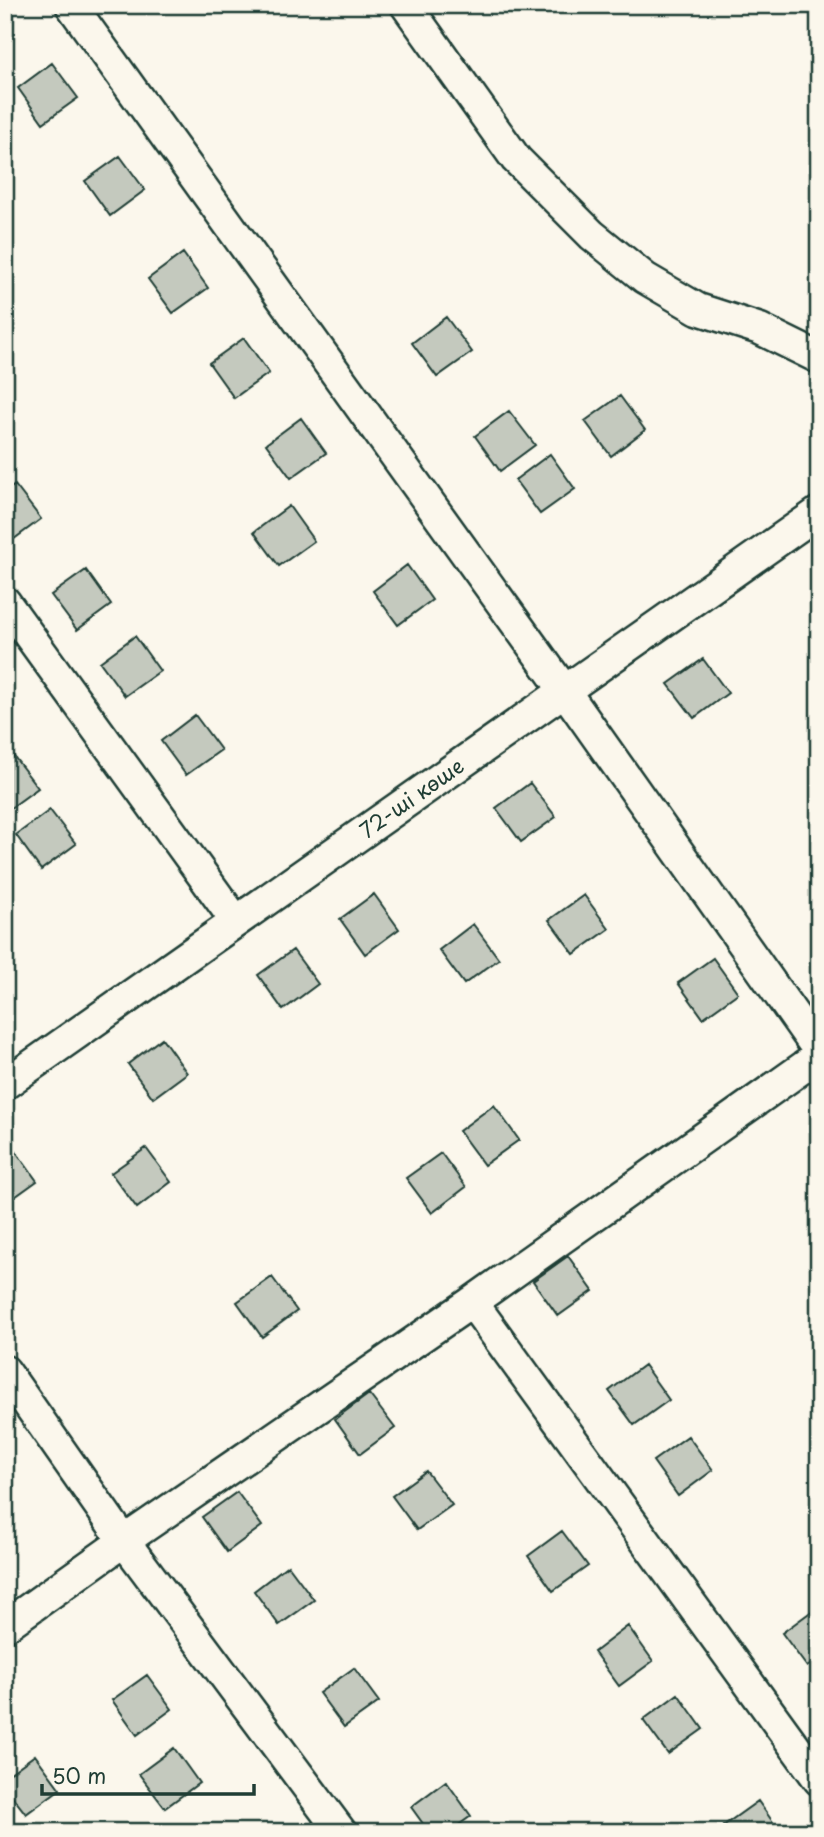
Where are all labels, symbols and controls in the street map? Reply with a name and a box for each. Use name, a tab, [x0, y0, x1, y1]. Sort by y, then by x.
street label: 72-ші көше	[352, 749, 470, 845]
scale bar	[42, 1753, 254, 1797]
text: 50 m	[52, 1759, 106, 1791]

